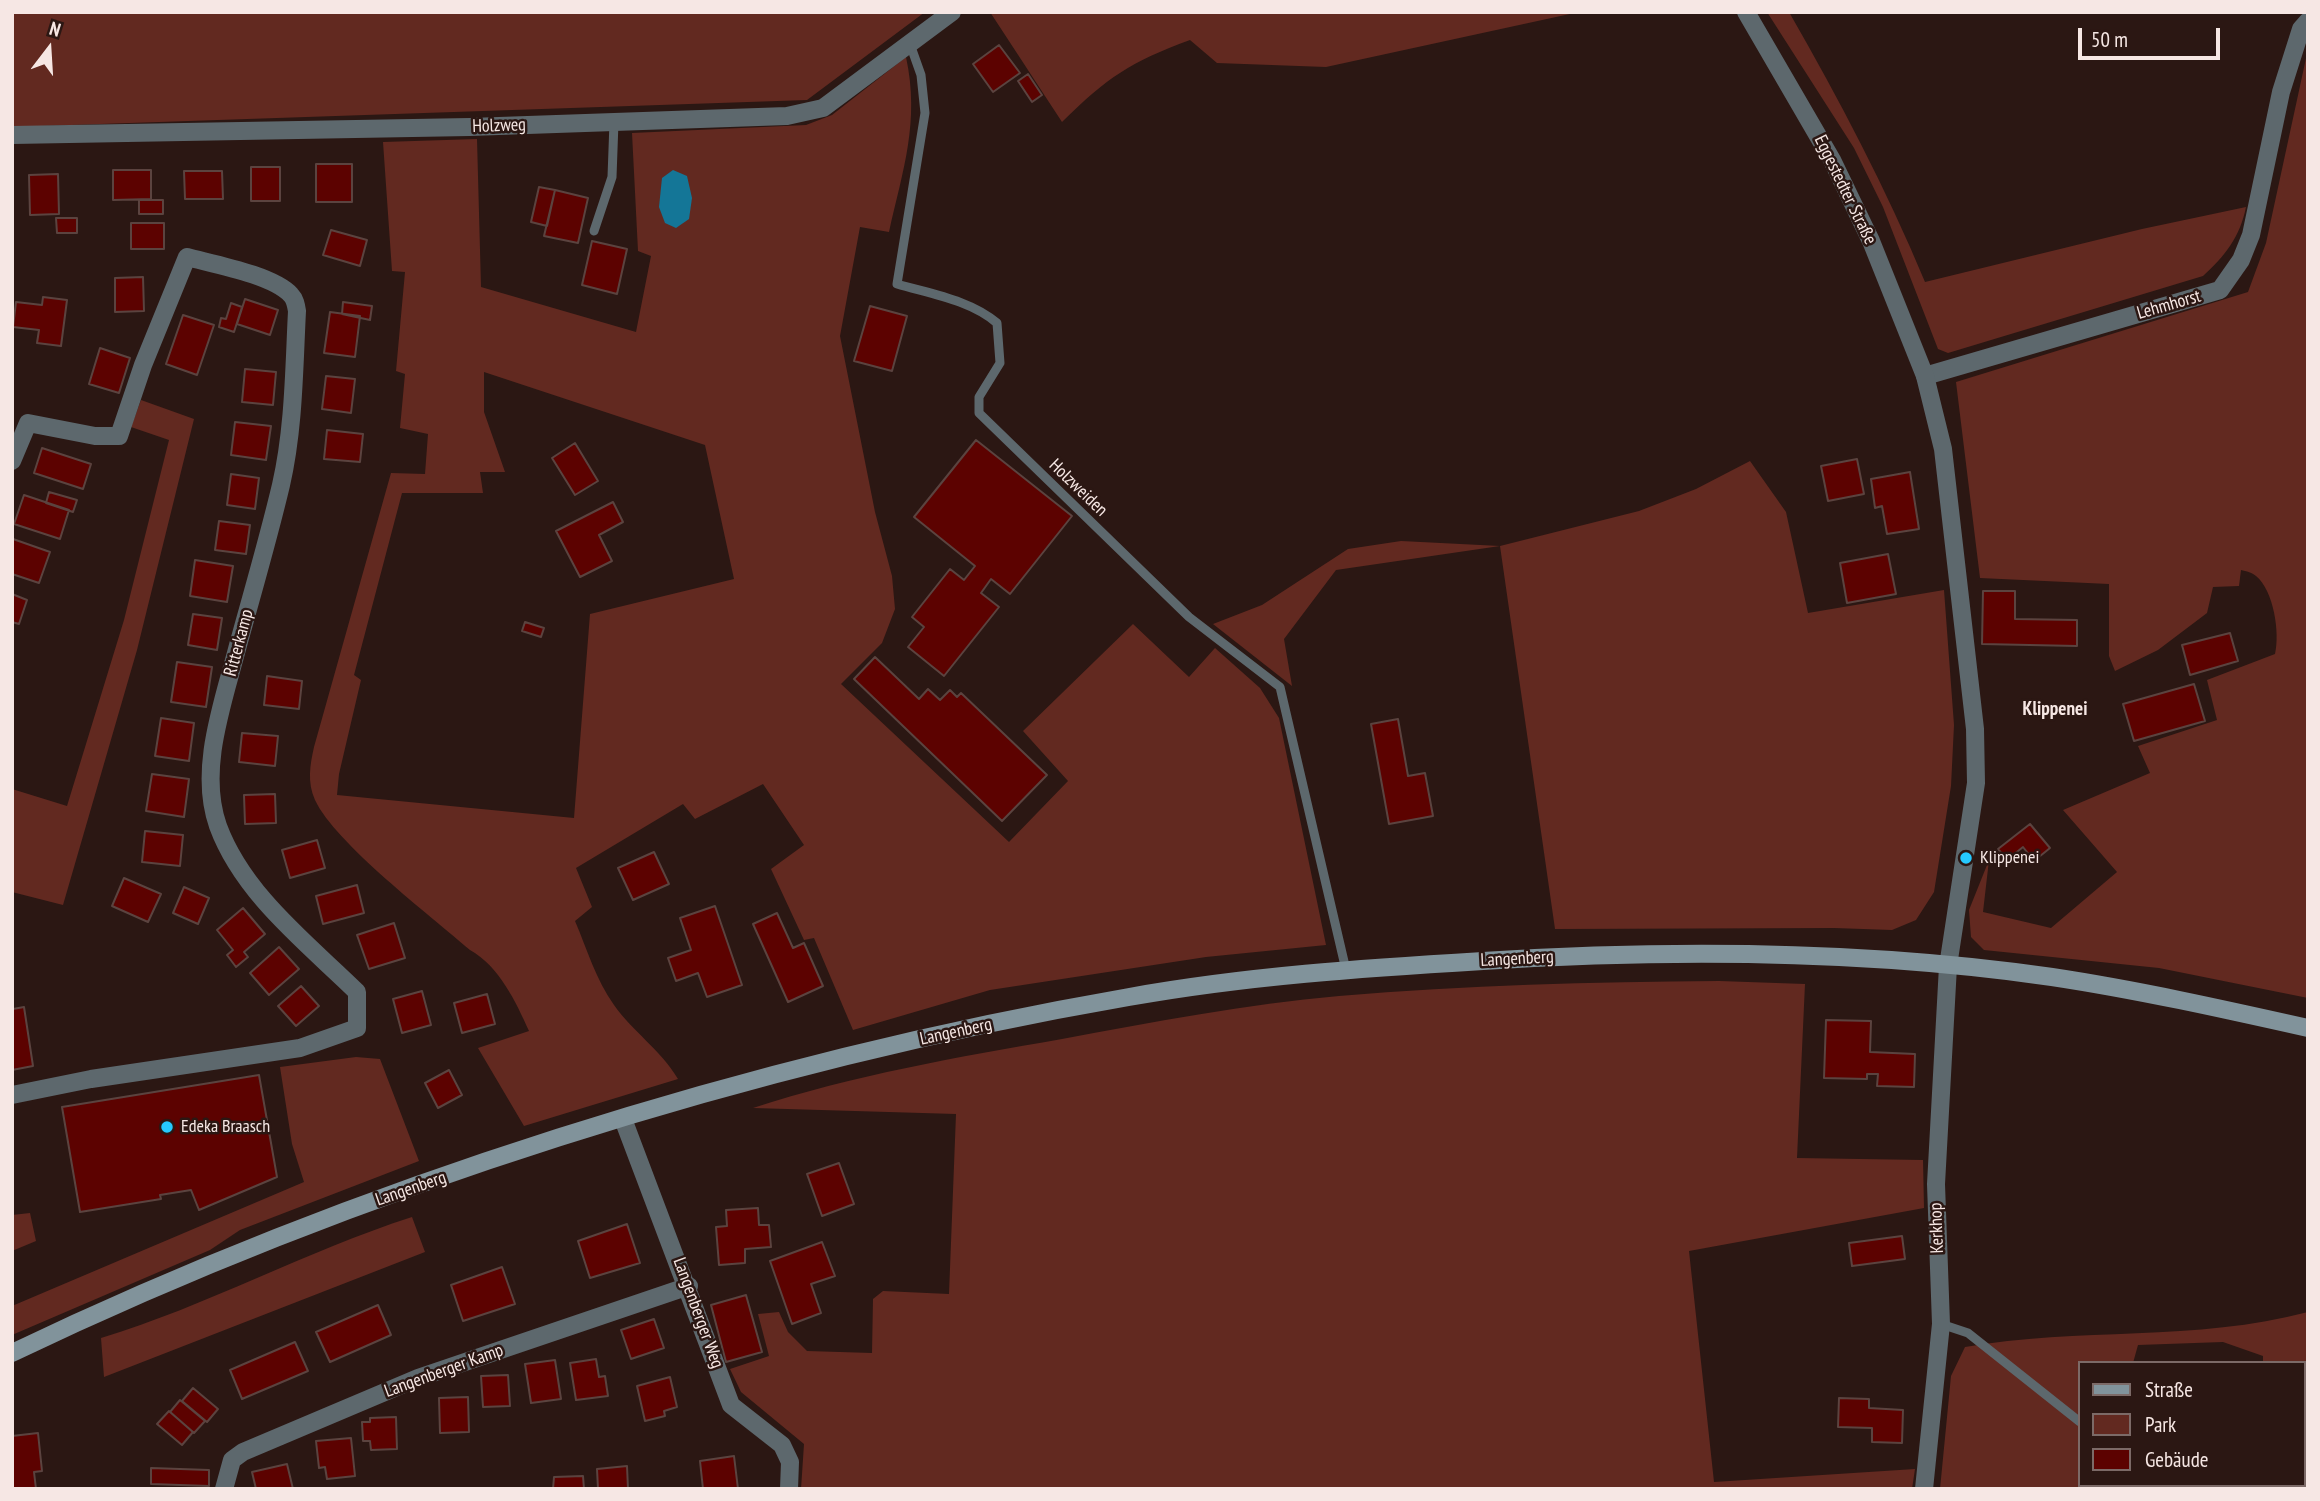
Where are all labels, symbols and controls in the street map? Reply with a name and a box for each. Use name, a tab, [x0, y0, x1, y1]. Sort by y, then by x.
north arrow	[14, 14, 84, 84]
scale bar	[2082, 14, 2224, 58]
text: N	[47, 16, 64, 42]
text: 50 m	[2091, 26, 2128, 53]
street label: Holzweg	[472, 114, 526, 138]
street label: Eggestedter Straße	[1809, 132, 1881, 248]
street label: Lehmhorst	[2135, 286, 2203, 324]
street label: Holzweiden	[1044, 455, 1112, 521]
street label: Ritterkamp	[220, 607, 258, 679]
district label: Klippenei	[2023, 699, 2087, 721]
place label: Klippenei	[1980, 847, 2039, 869]
marker: Klippenei	[1958, 850, 1974, 866]
street label: Langenberg	[1480, 946, 1554, 972]
street label: Langenberg	[918, 1014, 994, 1050]
place label: Edeka Braasch	[181, 1116, 270, 1138]
marker: Edeka Braasch	[159, 1119, 175, 1135]
street label: Langenberg	[373, 1167, 449, 1211]
street label: Kerkhop	[1925, 1202, 1949, 1254]
street label: Langenberger Weg	[668, 1255, 728, 1371]
street label: Langenberger Kamp	[382, 1340, 506, 1402]
legend	[2078, 1361, 2306, 1487]
text: Straße	[2145, 1376, 2193, 1403]
text: Park	[2145, 1411, 2176, 1438]
text: Gebäude	[2145, 1446, 2208, 1473]

